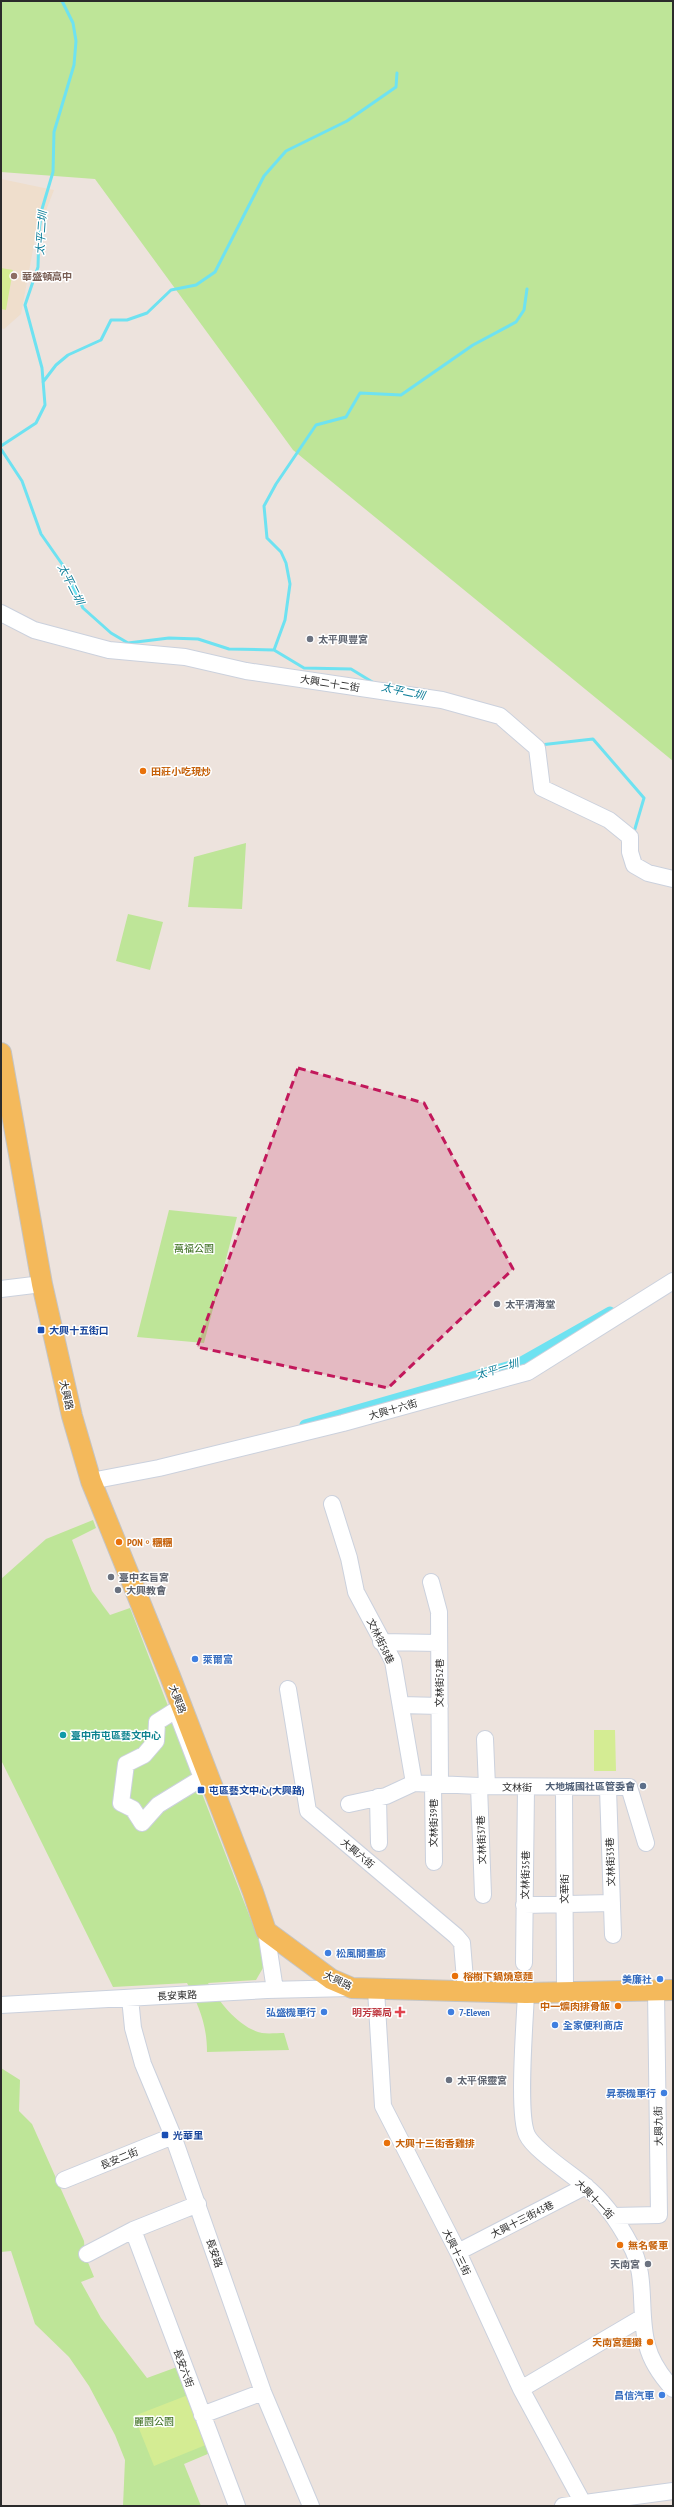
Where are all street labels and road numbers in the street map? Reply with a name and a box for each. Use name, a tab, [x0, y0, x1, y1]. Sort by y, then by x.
street label: 大興二十二街	[299, 672, 361, 695]
street label: 大興路	[57, 1379, 76, 1411]
street label: 大興十六街	[367, 1396, 419, 1423]
street label: 文林街58巷	[364, 1616, 397, 1666]
street label: 文林街52巷	[433, 1659, 446, 1708]
street label: 大興路	[166, 1683, 189, 1716]
street label: 文林街	[502, 1781, 532, 1794]
street label: 文林街39巷	[427, 1799, 440, 1848]
street label: 文林街37巷	[474, 1815, 489, 1865]
street label: 大興六街	[338, 1836, 377, 1871]
street label: 文林街33巷	[603, 1837, 618, 1887]
street label: 文林街35巷	[519, 1850, 532, 1900]
street label: 文華街	[558, 1874, 571, 1904]
street label: 大興路	[321, 1968, 354, 1993]
street label: 長安東路	[157, 1988, 197, 2003]
street label: 大興九街	[652, 2106, 665, 2146]
street label: 長安二街	[98, 2145, 140, 2172]
street label: 大興十一街	[573, 2177, 617, 2222]
street label: 大興十三街43巷	[489, 2198, 556, 2241]
street label: 大興十三街	[440, 2227, 473, 2278]
street label: 長安路	[203, 2237, 226, 2269]
street label: 長安六街	[171, 2347, 196, 2389]

